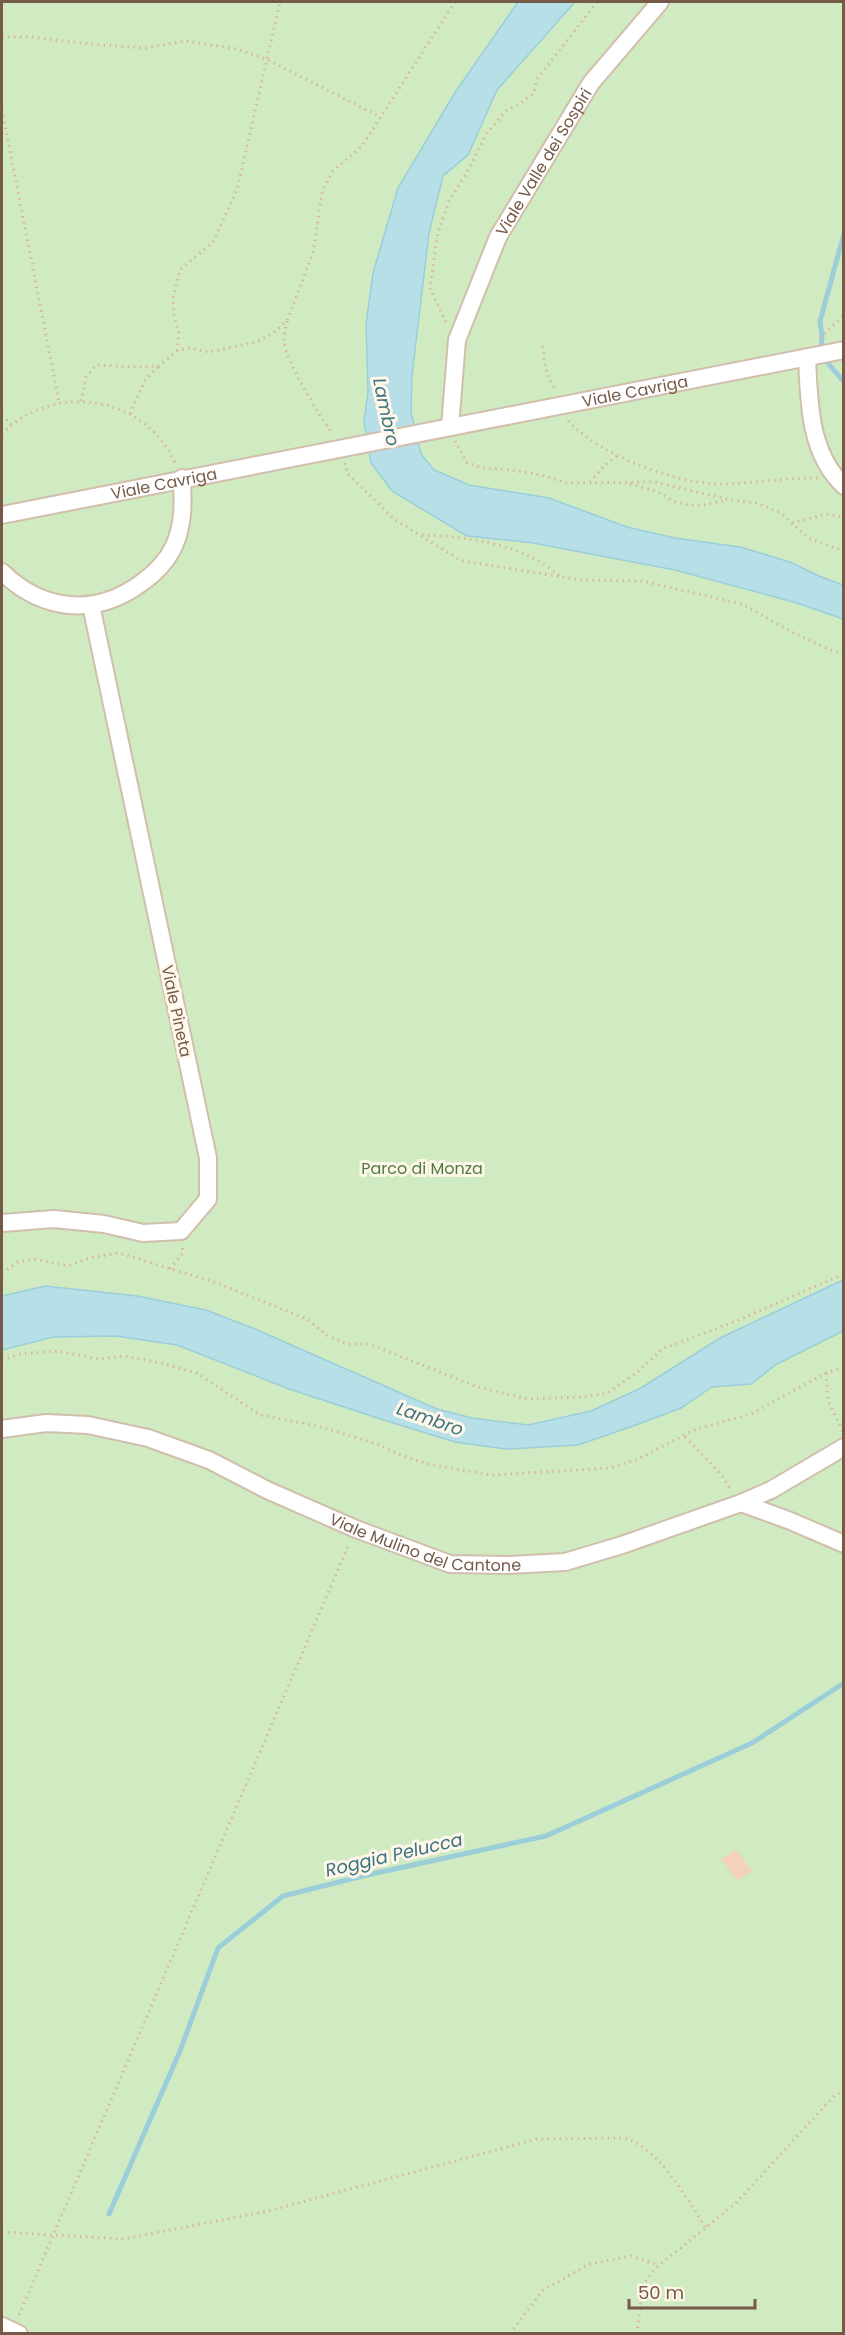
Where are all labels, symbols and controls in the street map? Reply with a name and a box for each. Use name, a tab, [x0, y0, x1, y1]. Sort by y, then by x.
street label: Viale Valle dei Sospiri	[490, 84, 597, 240]
street label: Viale Cavriga	[580, 370, 690, 413]
water label: Lambro	[367, 376, 406, 448]
street label: Viale Cavriga	[109, 462, 219, 505]
street label: Viale Pineta	[156, 963, 198, 1059]
park label: Parco di Monza	[361, 1157, 483, 1180]
water label: Lambro	[394, 1395, 467, 1442]
street label: Viale Mulino del Cantone	[326, 1508, 522, 1577]
water label: Roggia Pelucca	[323, 1827, 465, 1882]
scale bar	[629, 2272, 755, 2310]
text: 50 m	[638, 2280, 684, 2305]

